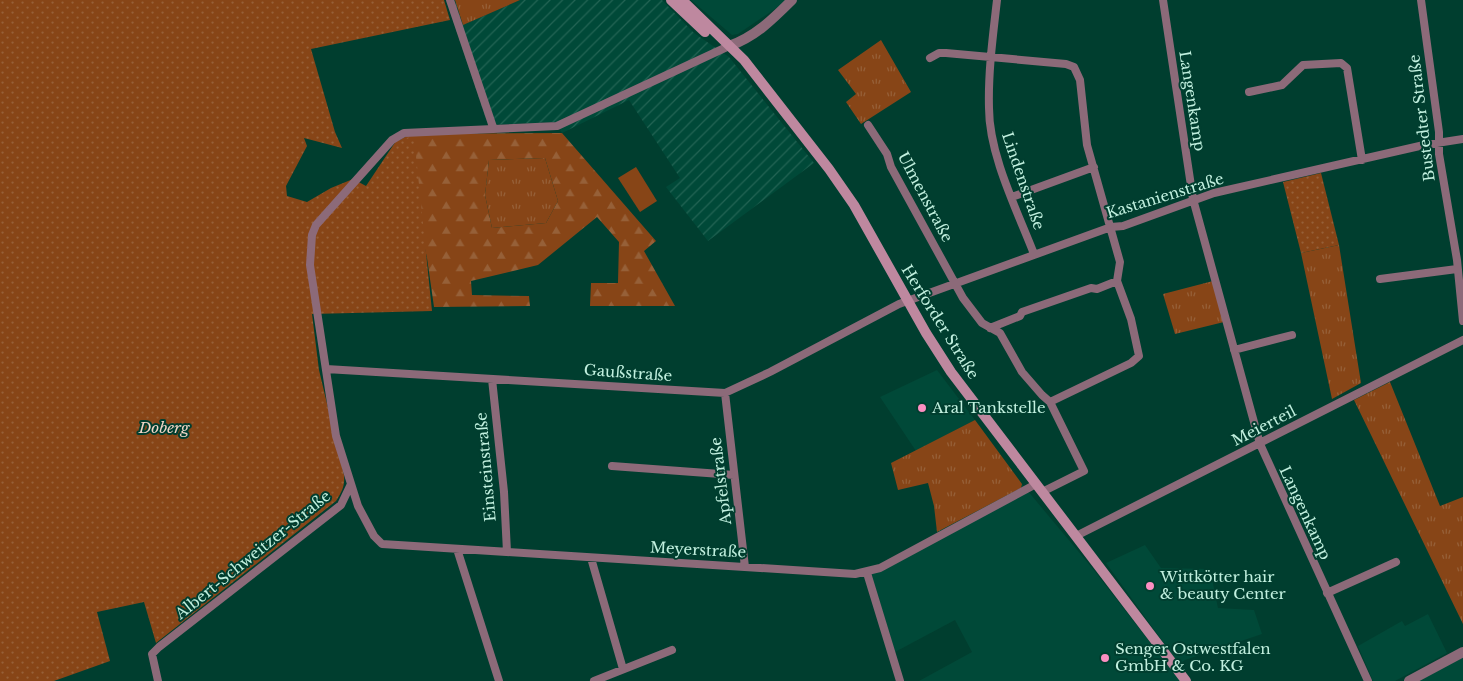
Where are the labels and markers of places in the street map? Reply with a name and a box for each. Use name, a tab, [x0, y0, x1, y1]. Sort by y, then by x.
place label: Aral Tankstelle	[931, 398, 1046, 417]
marker: Aral Tankstelle	[916, 402, 928, 414]
place label: Wittkötter hair & beauty Center	[1159, 567, 1287, 603]
marker: Wittkötter hair & beauty Center	[1144, 580, 1156, 592]
place label: Senger Ostwestfalen GmbH & Co. KG	[1115, 639, 1271, 675]
marker: Senger Ostwestfalen GmbH & Co. KG	[1099, 652, 1111, 664]

